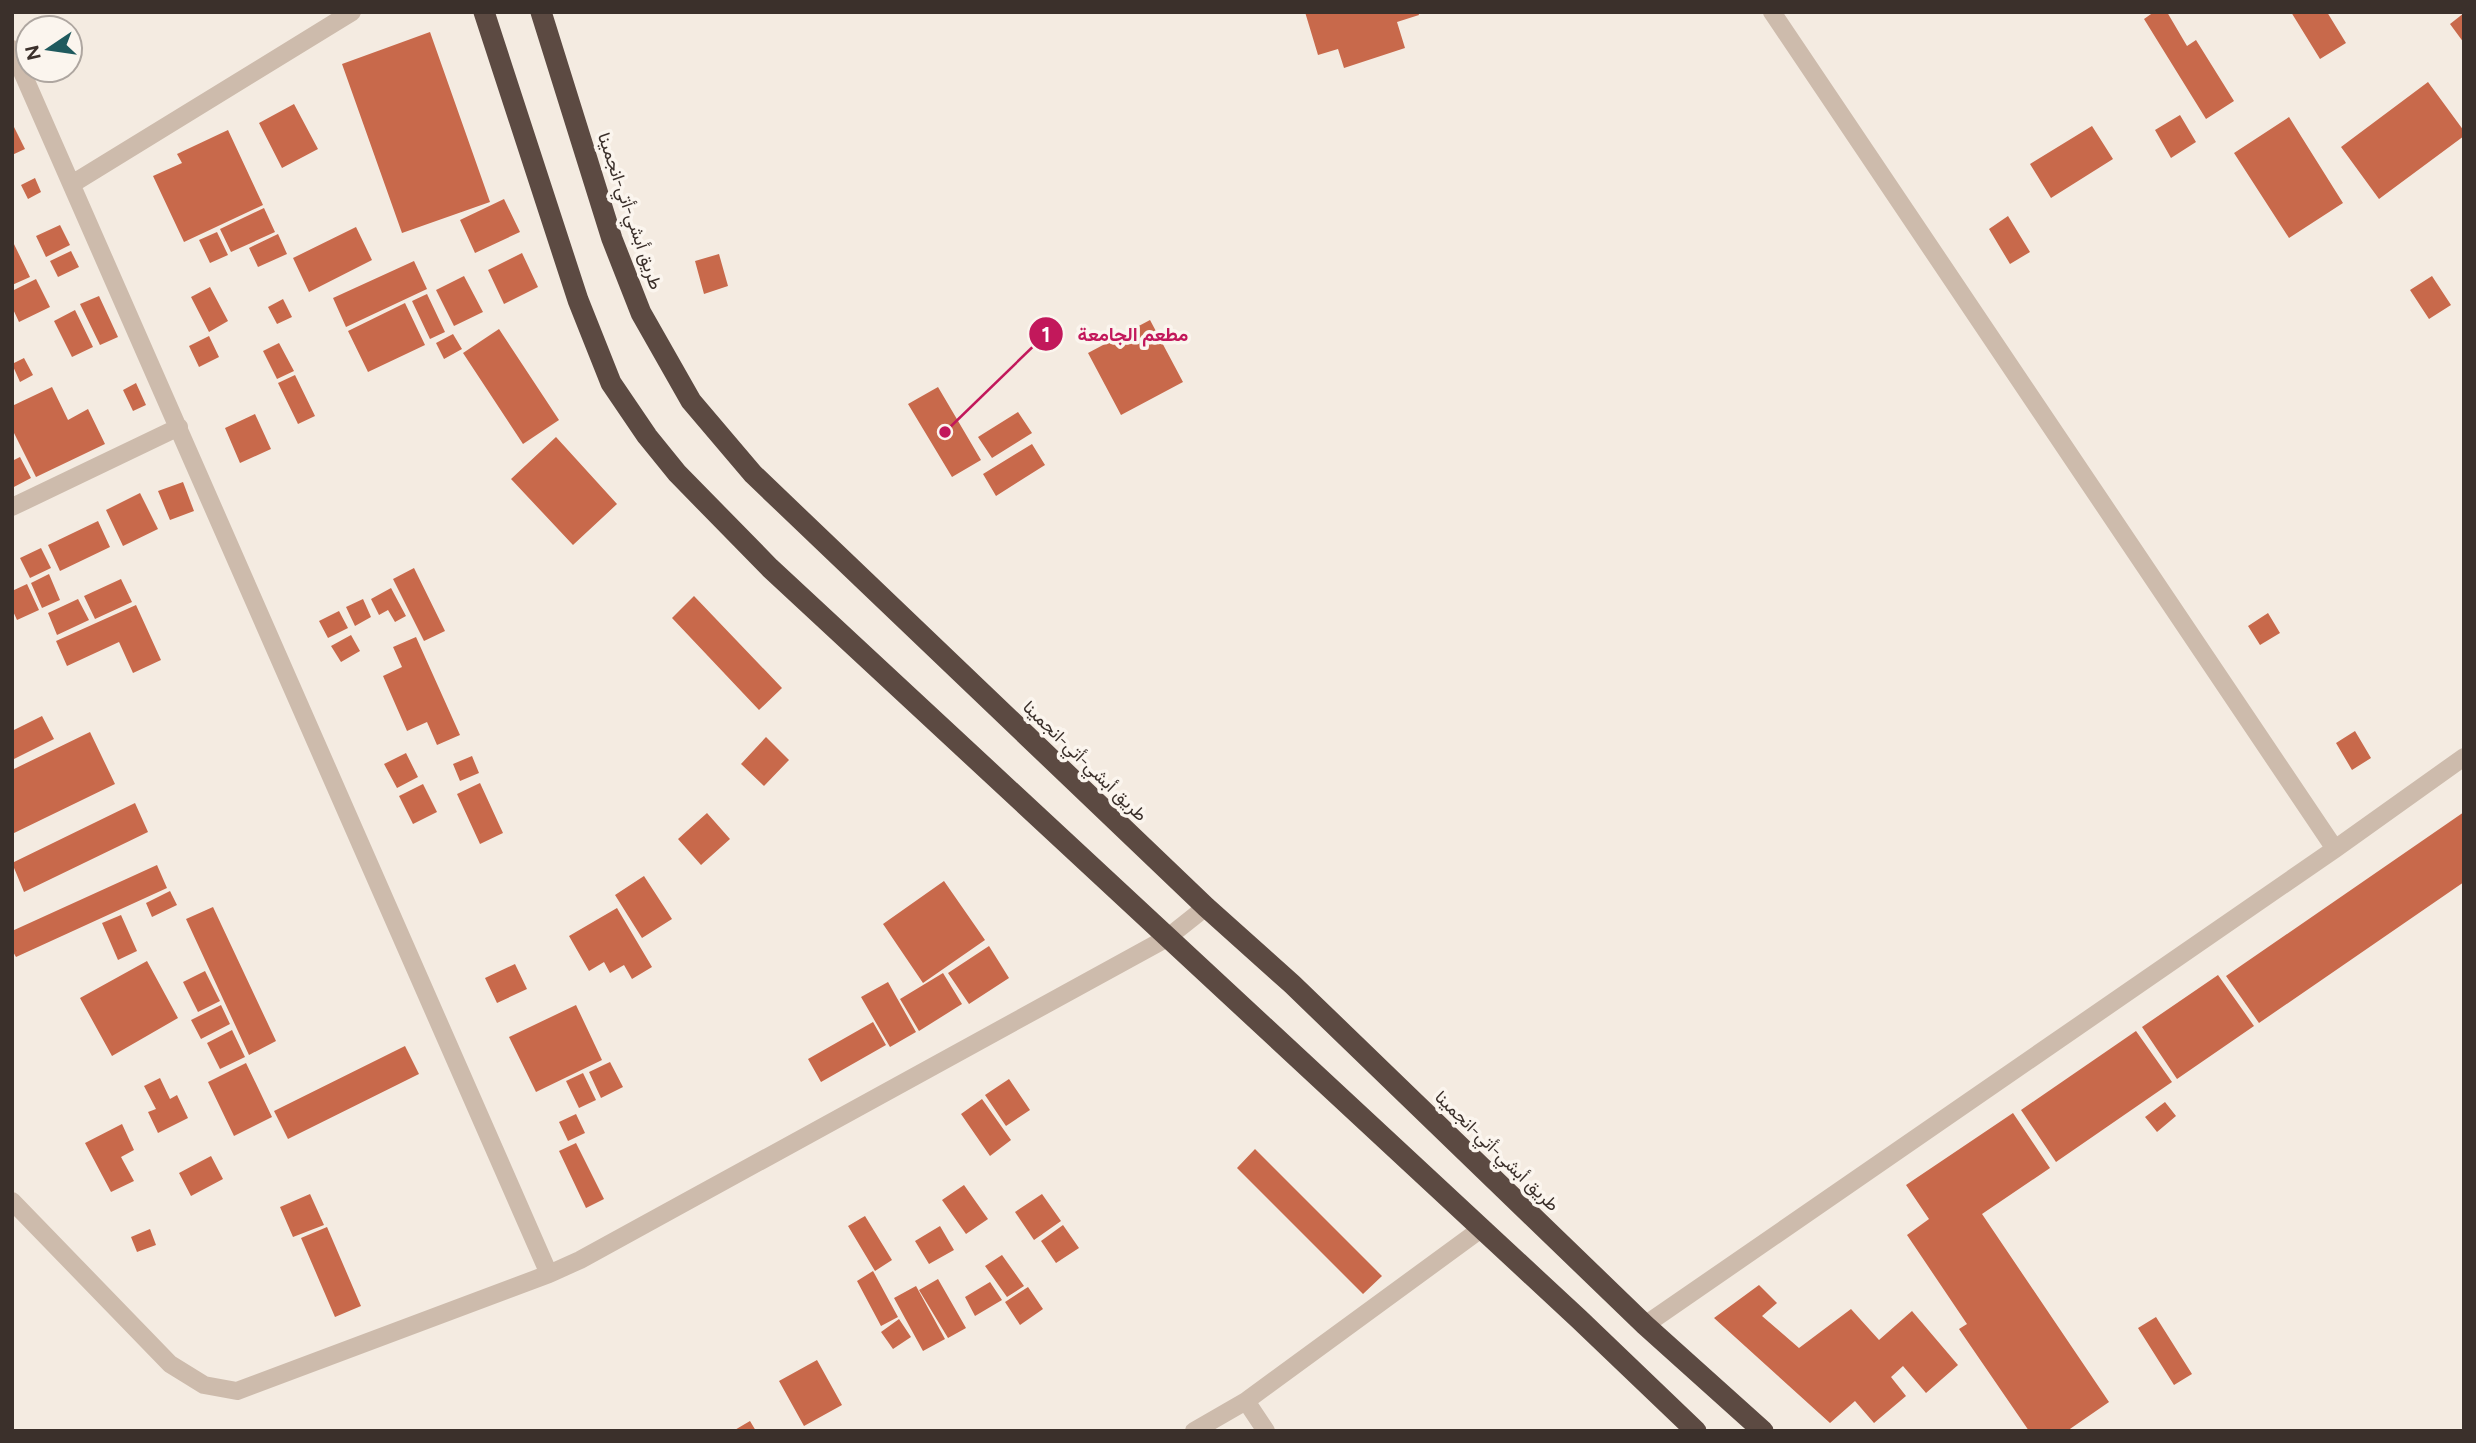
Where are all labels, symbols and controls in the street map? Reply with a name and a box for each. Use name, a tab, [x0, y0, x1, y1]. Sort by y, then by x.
north arrow	[14, 14, 84, 84]
text: N	[20, 43, 46, 62]
street label: طريق أبشي-أتي-انجمينا	[589, 130, 667, 294]
callout: مطعم الجامعة	[1029, 314, 1203, 354]
text: 1	[1042, 322, 1050, 347]
text: مطعم الجامعة	[1078, 323, 1188, 347]
street label: طريق أبشي-أتي-انجمينا	[1015, 696, 1152, 829]
street label: طريق أبشي-أتي-انجمينا	[1427, 1086, 1564, 1219]

